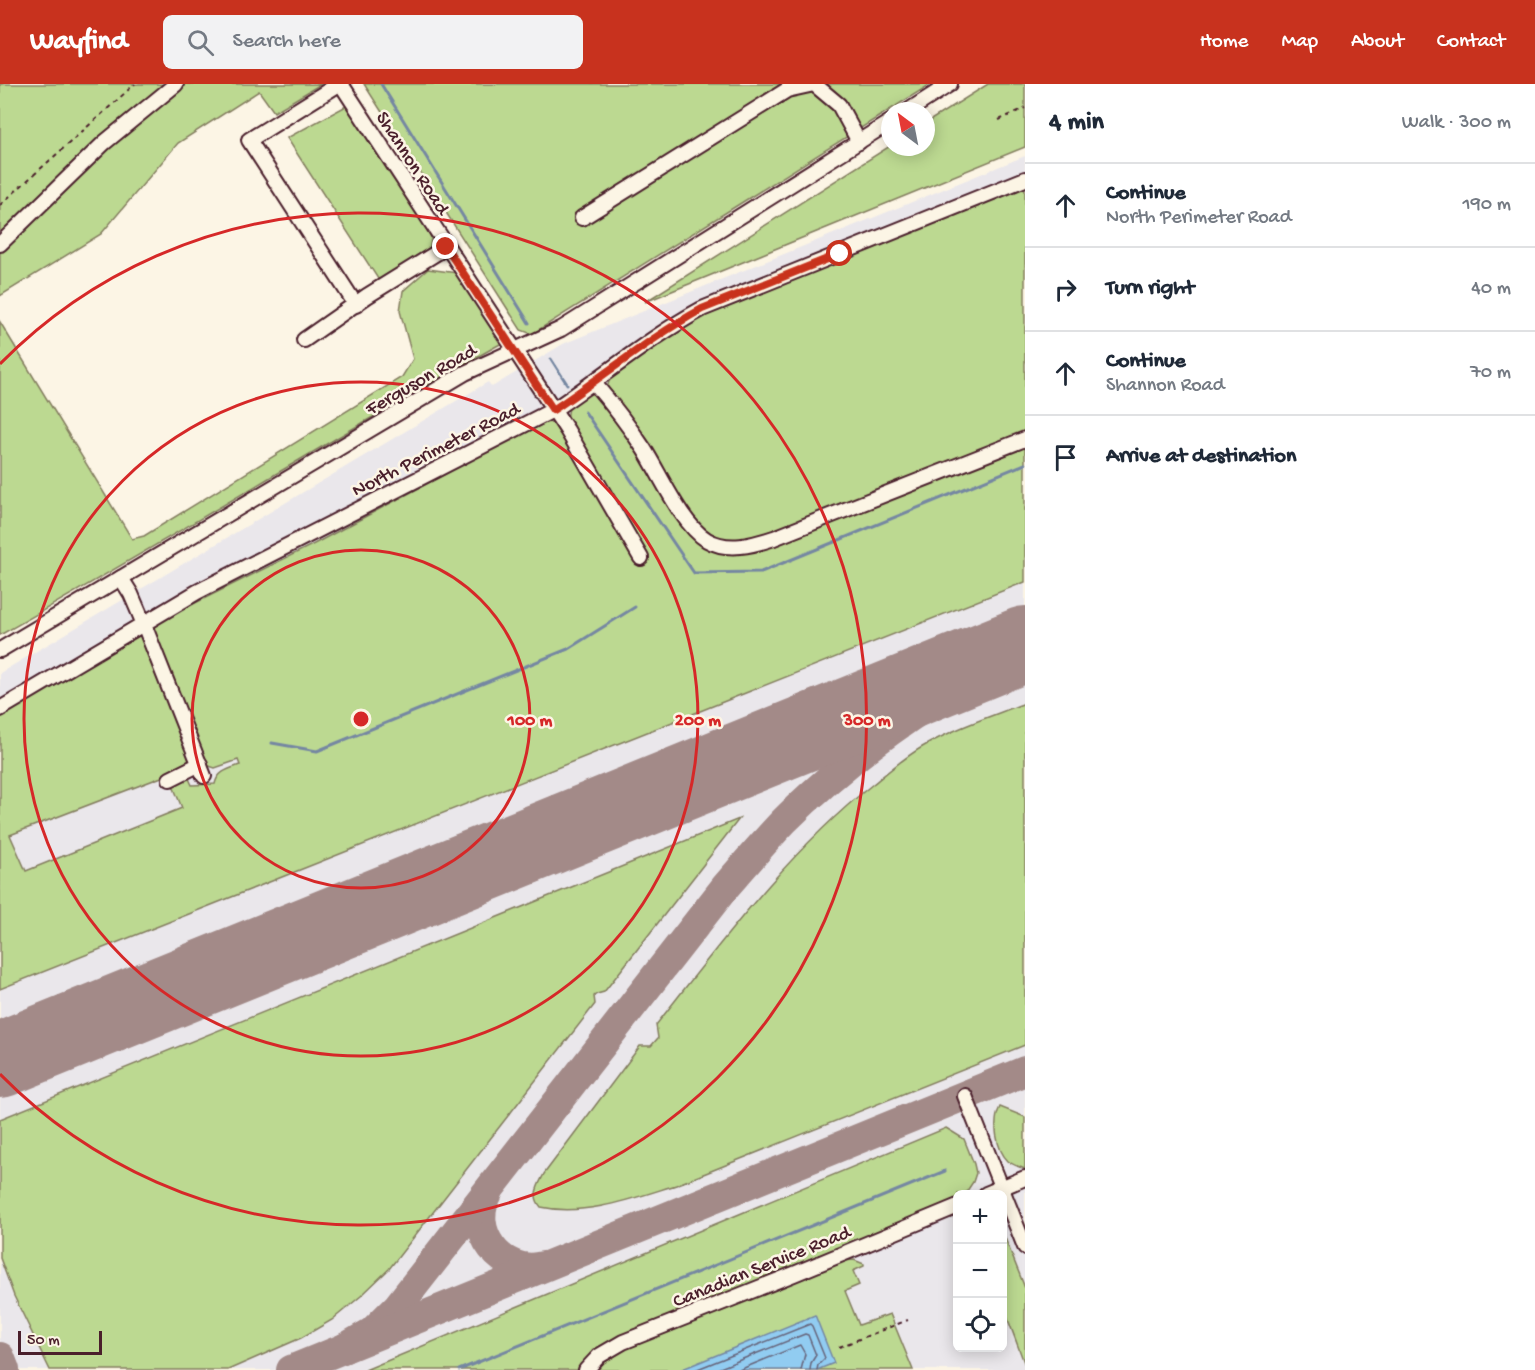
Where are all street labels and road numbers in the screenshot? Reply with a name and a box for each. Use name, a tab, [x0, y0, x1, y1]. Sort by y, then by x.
street label: Shannon Road	[369, 108, 454, 222]
street label: Ferguson Road	[361, 339, 483, 423]
street label: North Perimeter Road	[349, 398, 526, 503]
street label: Canadian Service Road	[670, 1221, 856, 1314]

